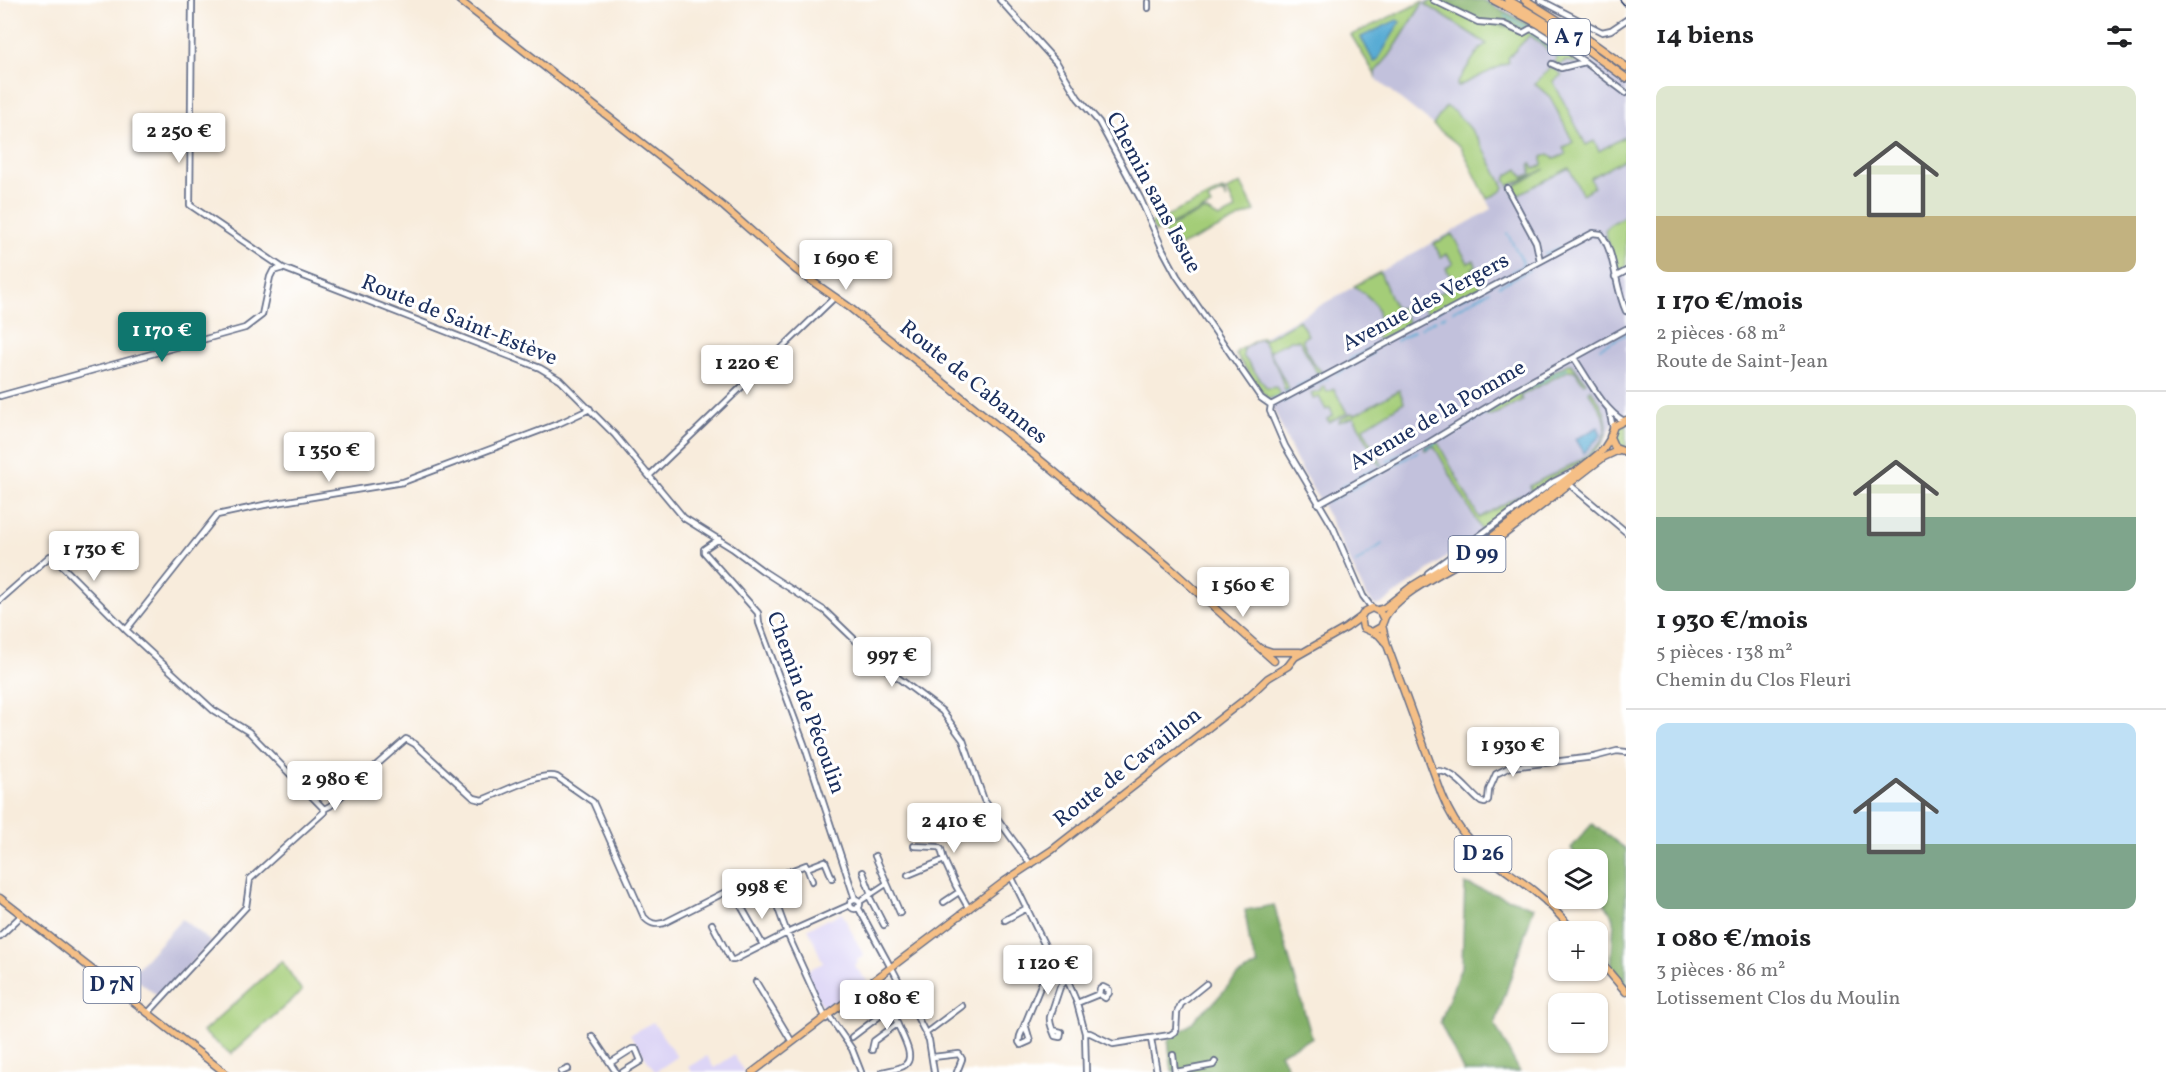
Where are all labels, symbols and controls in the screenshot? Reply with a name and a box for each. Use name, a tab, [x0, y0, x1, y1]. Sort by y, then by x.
text: 14 biens	[1656, 18, 1754, 54]
road number: A 7	[1548, 19, 1590, 55]
icon: filters	[2103, 20, 2136, 53]
street label: Chemin sans Issue	[1097, 107, 1209, 279]
pin: 2 250 €	[124, 113, 234, 164]
text: 2 250 €	[146, 118, 212, 146]
icon: home	[1842, 125, 1950, 233]
pin: 1 690 €	[791, 240, 901, 291]
text: 1 690 €	[813, 245, 879, 273]
street label: Avenue des Vergers	[1337, 246, 1515, 360]
street label: Route de Saint-Estève	[356, 267, 562, 375]
text: 1 170 €/mois	[1656, 284, 1803, 320]
pin: 1 170 €	[107, 312, 217, 363]
street label: Route de Cabannes	[892, 313, 1054, 453]
text: 1 170 €	[132, 317, 192, 345]
text: 2 pièces · 68 m²	[1656, 320, 1786, 348]
pin: 1 220 €	[692, 345, 802, 396]
text: Route de Saint-Jean	[1656, 348, 1828, 376]
text: 1 220 €	[715, 350, 779, 378]
street label: Avenue de la Pomme	[1344, 353, 1532, 479]
pin: 1 350 €	[274, 432, 384, 483]
text: 1 350 €	[298, 437, 360, 465]
icon: home	[1842, 444, 1950, 552]
pin: 1 730 €	[39, 531, 149, 582]
text: 1 730 €	[63, 536, 125, 564]
road number: D 99	[1448, 536, 1506, 572]
pin: 1 560 €	[1188, 567, 1298, 618]
text: 1 560 €	[1211, 572, 1275, 600]
text: 1 930 €/mois	[1656, 603, 1808, 639]
street label: Chemin de Pécoulin	[758, 608, 852, 798]
pin: 997 €	[850, 637, 934, 688]
text: 5 pièces · 138 m²	[1656, 639, 1793, 667]
text: 997 €	[867, 642, 917, 670]
text: Chemin du Clos Fleuri	[1656, 667, 1851, 695]
street label: Route de Cavaillon	[1047, 700, 1209, 836]
pin: 1 930 €	[1458, 727, 1568, 778]
text: 1 930 €	[1481, 732, 1545, 760]
pin: 2 980 €	[280, 761, 390, 812]
icon: home	[1842, 762, 1950, 870]
text: 2 980 €	[301, 766, 369, 794]
pin: 2 410 €	[899, 803, 1009, 854]
text: 2 410 €	[921, 808, 987, 836]
road number: D 26	[1454, 836, 1512, 872]
map controls	[1548, 849, 1608, 1053]
button: layers	[1548, 849, 1608, 909]
pin: 998 €	[720, 869, 804, 920]
text: 998 €	[736, 874, 788, 902]
button: +	[1548, 921, 1608, 981]
text: 1 080 €/mois	[1656, 921, 1811, 957]
pin: 1 120 €	[993, 945, 1103, 996]
text: 1 120 €	[1017, 950, 1079, 978]
text: 3 pièces · 86 m²	[1656, 957, 1786, 985]
road number: D 7N	[84, 967, 140, 1003]
pin: 1 080 €	[832, 980, 942, 1031]
text: 1 080 €	[854, 985, 920, 1013]
text: Lotissement Clos du Moulin	[1656, 985, 1901, 1013]
button: −	[1548, 993, 1608, 1053]

